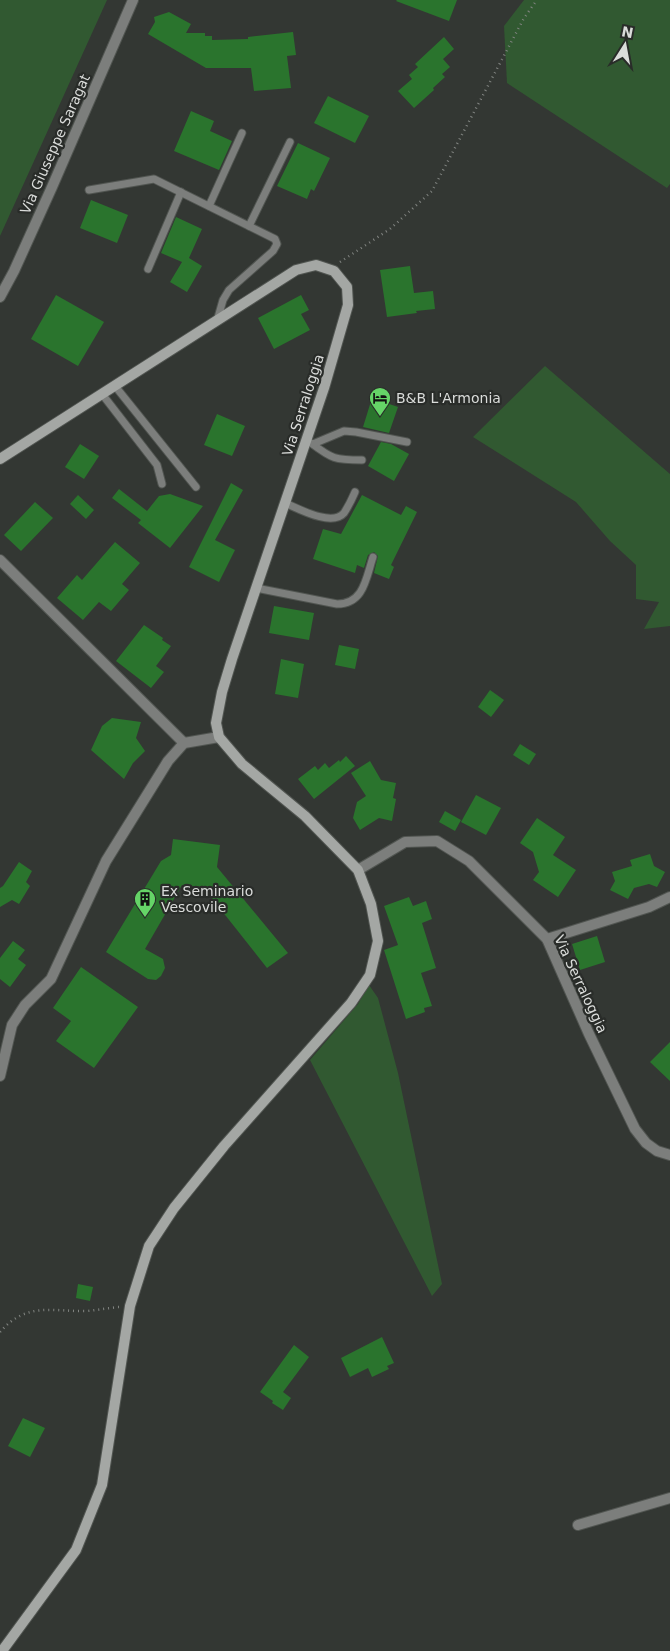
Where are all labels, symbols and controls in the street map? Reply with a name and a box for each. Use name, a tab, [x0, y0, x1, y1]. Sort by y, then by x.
north arrow	[600, 20, 650, 70]
text: N	[620, 23, 635, 41]
street label: Via Giuseppe Saragat	[17, 71, 93, 216]
street label: Via Serraloggia	[279, 352, 327, 458]
hotel icon: B&B L'Armonia	[368, 386, 392, 417]
place label: B&B L'Armonia	[396, 390, 501, 406]
place label: Ex Seminario Vescovile	[161, 883, 253, 915]
building icon: Ex Seminario Vescovile	[133, 887, 157, 918]
street label: Via Serraloggia	[551, 932, 611, 1036]

